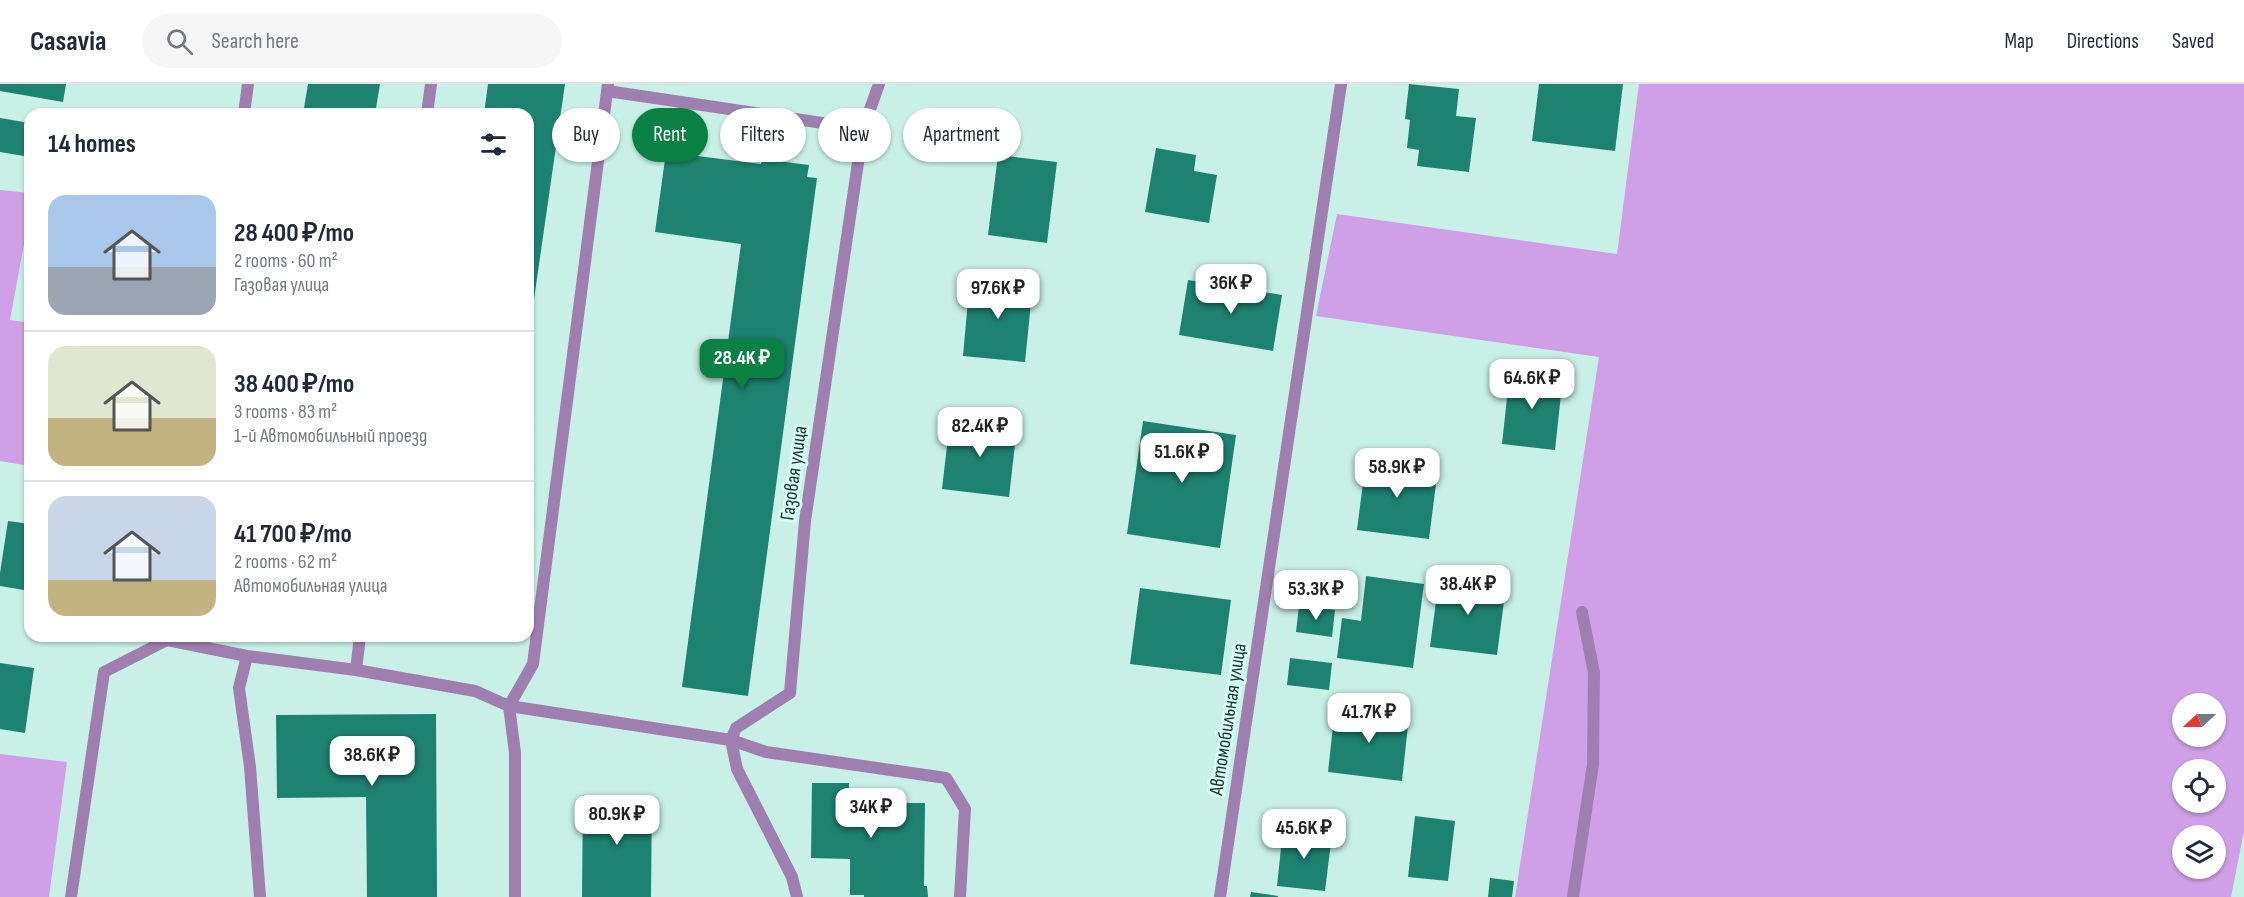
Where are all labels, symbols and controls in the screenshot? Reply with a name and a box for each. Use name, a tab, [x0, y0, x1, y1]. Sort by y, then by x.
search box	[142, 14, 562, 68]
text: Casavia	[30, 25, 106, 58]
icon: search	[163, 25, 196, 58]
text: Search here	[211, 28, 299, 55]
text: Map	[2004, 29, 2034, 54]
text: Directions	[2067, 29, 2139, 54]
text: Saved	[2172, 29, 2214, 54]
chip: Buy	[552, 108, 620, 162]
chip: Rent	[632, 108, 708, 162]
chip: Filters	[720, 108, 806, 162]
chip: New	[818, 108, 891, 162]
chip: Apartment	[903, 108, 1021, 162]
icon: filters	[477, 128, 510, 161]
text: 14 homes	[48, 129, 136, 160]
text: 28 400 ₽/mo	[234, 218, 354, 249]
icon: home	[96, 219, 168, 291]
text: 2 rooms · 60 m²	[234, 249, 338, 273]
pin: 36K ₽	[1189, 264, 1273, 315]
pin: 97.6K ₽	[943, 269, 1053, 320]
text: 36K ₽	[1210, 271, 1253, 295]
text: Газовая улица	[234, 273, 329, 297]
text: 97.6K ₽	[971, 276, 1025, 300]
pin: 28.4K ₽	[687, 339, 797, 390]
text: 28.4K ₽	[714, 346, 770, 370]
pin: 64.6K ₽	[1477, 359, 1587, 410]
text: 64.6K ₽	[1503, 366, 1561, 390]
text: 38 400 ₽/mo	[234, 369, 354, 400]
icon: home	[96, 370, 168, 442]
text: 3 rooms · 83 m²	[234, 400, 337, 424]
pin: 82.4K ₽	[925, 407, 1035, 458]
text: 82.4K ₽	[952, 414, 1008, 438]
text: 1-й Автомобильный проезд	[234, 424, 427, 448]
street label: Газовая улица	[775, 424, 812, 522]
pin: 51.6K ₽	[1127, 433, 1237, 484]
text: 51.6K ₽	[1154, 440, 1210, 464]
pin: 58.9K ₽	[1342, 448, 1452, 499]
text: 58.9K ₽	[1369, 455, 1425, 479]
text: 41 700 ₽/mo	[234, 519, 352, 550]
icon: home	[96, 520, 168, 592]
text: 2 rooms · 62 m²	[234, 550, 337, 574]
pin: 38.4K ₽	[1413, 565, 1523, 616]
pin: 53.3K ₽	[1261, 570, 1371, 621]
text: 38.4K ₽	[1440, 572, 1496, 596]
text: Автомобильная улица	[234, 574, 387, 598]
text: 53.3K ₽	[1288, 577, 1344, 601]
street label: Автомобильная улица	[1204, 641, 1252, 798]
pin: 41.7K ₽	[1314, 693, 1424, 744]
north arrow	[2172, 693, 2226, 747]
map controls	[2172, 693, 2226, 879]
text: 41.7K ₽	[1342, 700, 1396, 724]
pin: 38.6K ₽	[317, 736, 427, 787]
text: 38.6K ₽	[344, 743, 400, 767]
button: locate	[2172, 759, 2226, 813]
pin: 34K ₽	[829, 788, 913, 839]
pin: 80.9K ₽	[562, 795, 672, 846]
text: 34K ₽	[850, 795, 892, 819]
text: 80.9K ₽	[589, 802, 645, 826]
pin: 45.6K ₽	[1249, 809, 1359, 860]
text: 45.6K ₽	[1276, 816, 1332, 840]
button: layers	[2172, 825, 2226, 879]

